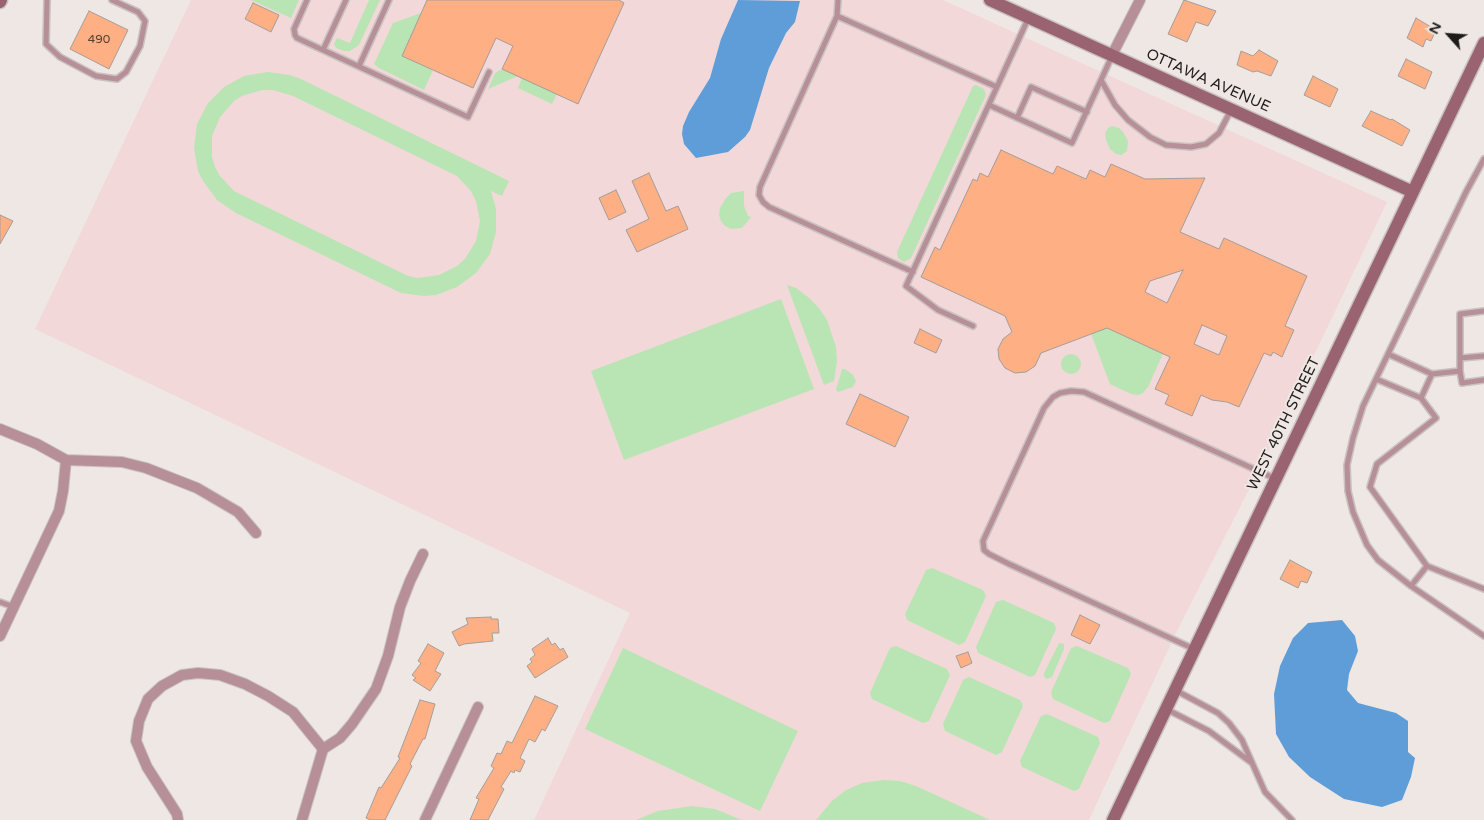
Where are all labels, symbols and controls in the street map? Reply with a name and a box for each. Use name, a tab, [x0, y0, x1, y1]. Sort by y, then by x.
north arrow	[1424, 10, 1474, 60]
text: N	[1425, 19, 1445, 37]
house number: 490	[88, 33, 110, 47]
street label: OTTAWA AVENUE	[1143, 46, 1273, 116]
street label: WEST 40TH STREET	[1244, 354, 1324, 494]

